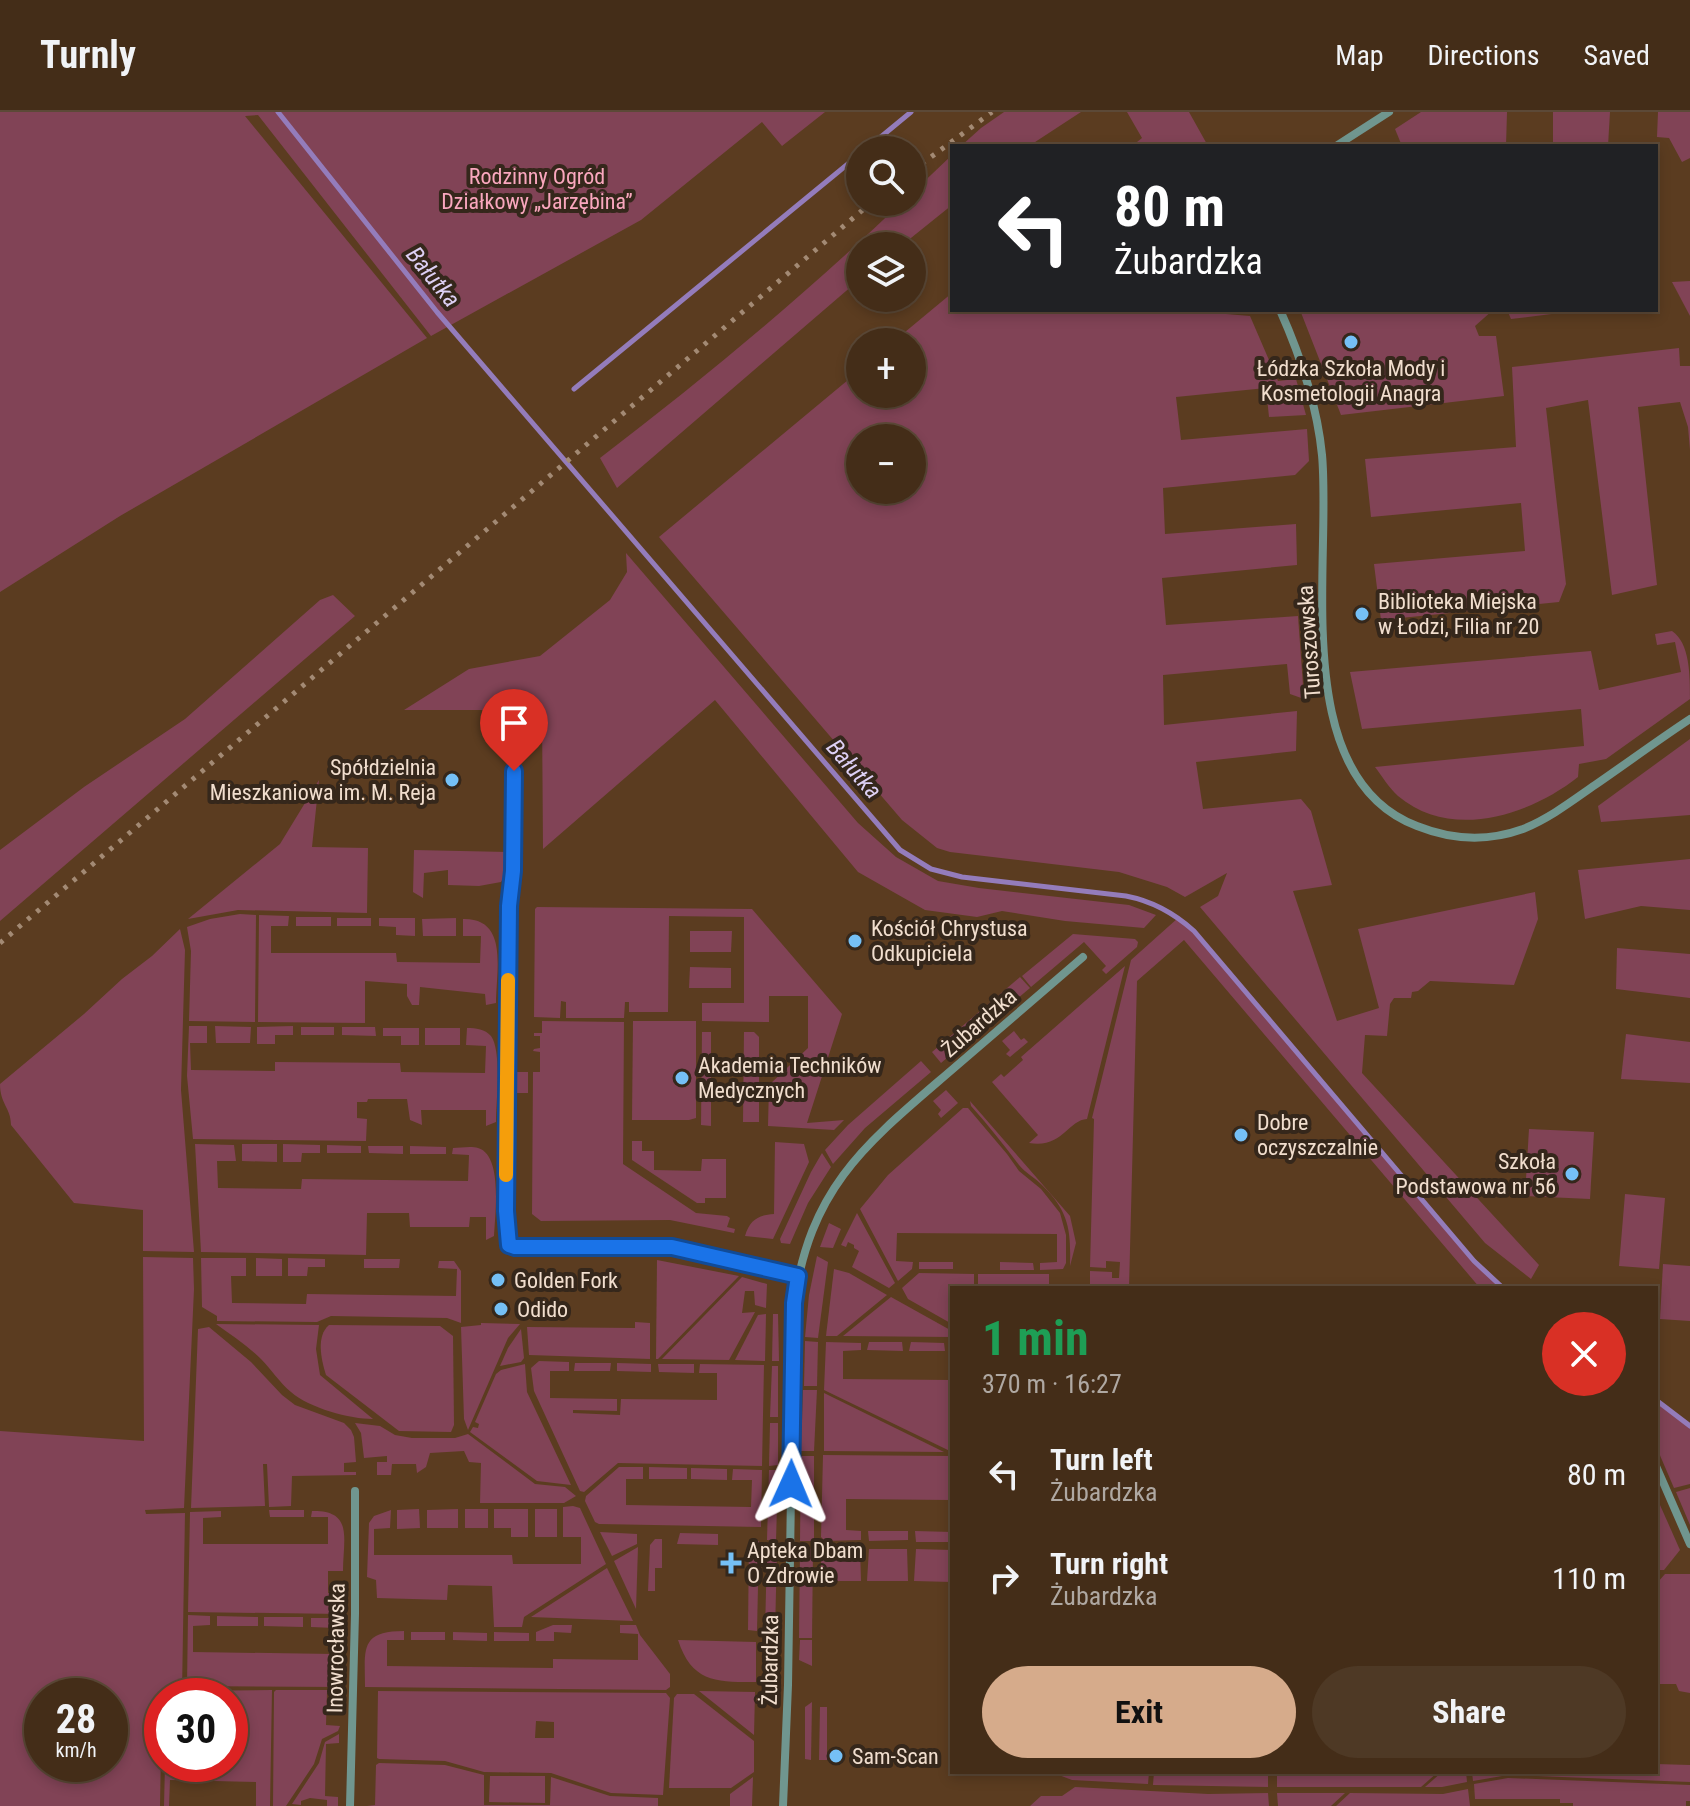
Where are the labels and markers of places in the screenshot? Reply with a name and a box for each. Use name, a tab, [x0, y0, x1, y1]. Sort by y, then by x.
marker: Łódzka Szkoła Mody i Kosmetologii Anagra	[1342, 333, 1360, 351]
place label: Łódzka Szkoła Mody i Kosmetologii Anagra	[1257, 356, 1445, 406]
place label: Biblioteka Miejska w Łodzi, Filia nr 20	[1378, 589, 1539, 639]
marker: Biblioteka Miejska w Łodzi, Filia nr 20	[1353, 605, 1371, 623]
pin	[480, 689, 548, 771]
place label: Spółdzielnia Mieszkaniowa im. M. Reja	[210, 755, 436, 805]
marker: Spółdzielnia Mieszkaniowa im. M. Reja	[443, 771, 461, 789]
place label: Kościół Chrystusa Odkupiciela	[871, 916, 1028, 966]
marker: Kościół Chrystusa Odkupiciela	[846, 932, 864, 950]
place label: Akademia Techników Medycznych	[698, 1053, 882, 1103]
marker: Akademia Techników Medycznych	[673, 1069, 691, 1087]
place label: Dobre oczyszczalnie	[1257, 1110, 1378, 1160]
marker: Dobre oczyszczalnie	[1232, 1126, 1250, 1144]
place label: Szkoła Podstawowa nr 56	[1396, 1149, 1556, 1199]
marker: Szkoła Podstawowa nr 56	[1563, 1165, 1581, 1183]
place label: Golden Fork	[514, 1268, 618, 1293]
marker: Golden Fork	[489, 1271, 507, 1289]
place label: Odido	[517, 1297, 568, 1322]
marker: Odido	[492, 1300, 510, 1318]
place label: Apteka Dbam O Zdrowie	[747, 1538, 863, 1588]
marker: Apteka Dbam O Zdrowie	[722, 1554, 740, 1572]
place label: Sam-Scan	[852, 1744, 939, 1769]
marker: Sam-Scan	[827, 1747, 845, 1765]

